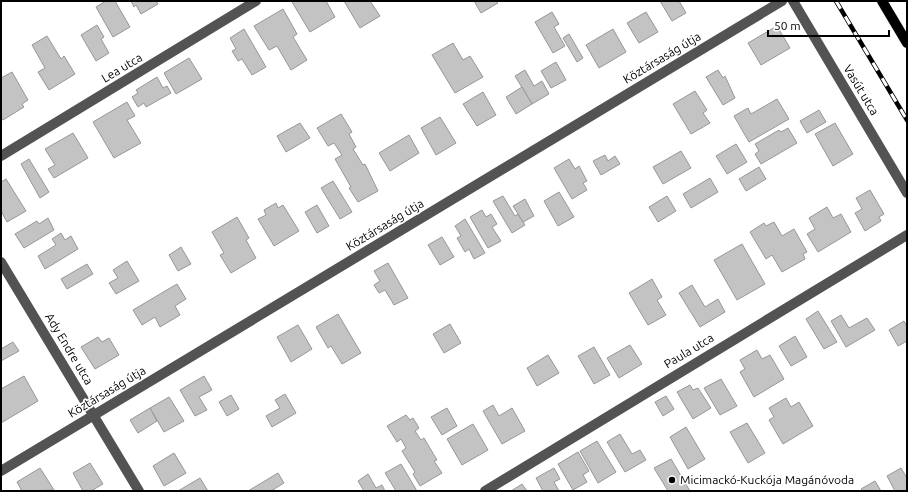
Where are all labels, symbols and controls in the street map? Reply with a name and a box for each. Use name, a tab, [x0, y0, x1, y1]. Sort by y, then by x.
scale bar	[768, 12, 889, 38]
text: 50 m	[774, 19, 801, 32]
street label: Köztársaság útja	[621, 29, 703, 86]
street label: Lea utca	[99, 50, 144, 85]
street label: Vasút utca	[841, 62, 882, 117]
street label: Köztársaság útja	[344, 196, 426, 253]
street label: Ady Endre utca	[43, 311, 96, 387]
street label: Paula utca	[662, 331, 716, 370]
street label: Köztársaság útja	[66, 363, 148, 420]
place label: Micimackó-Kuckója Magánóvoda	[680, 473, 854, 486]
marker: Micimackó-Kuckója Magánóvoda	[667, 475, 677, 485]

